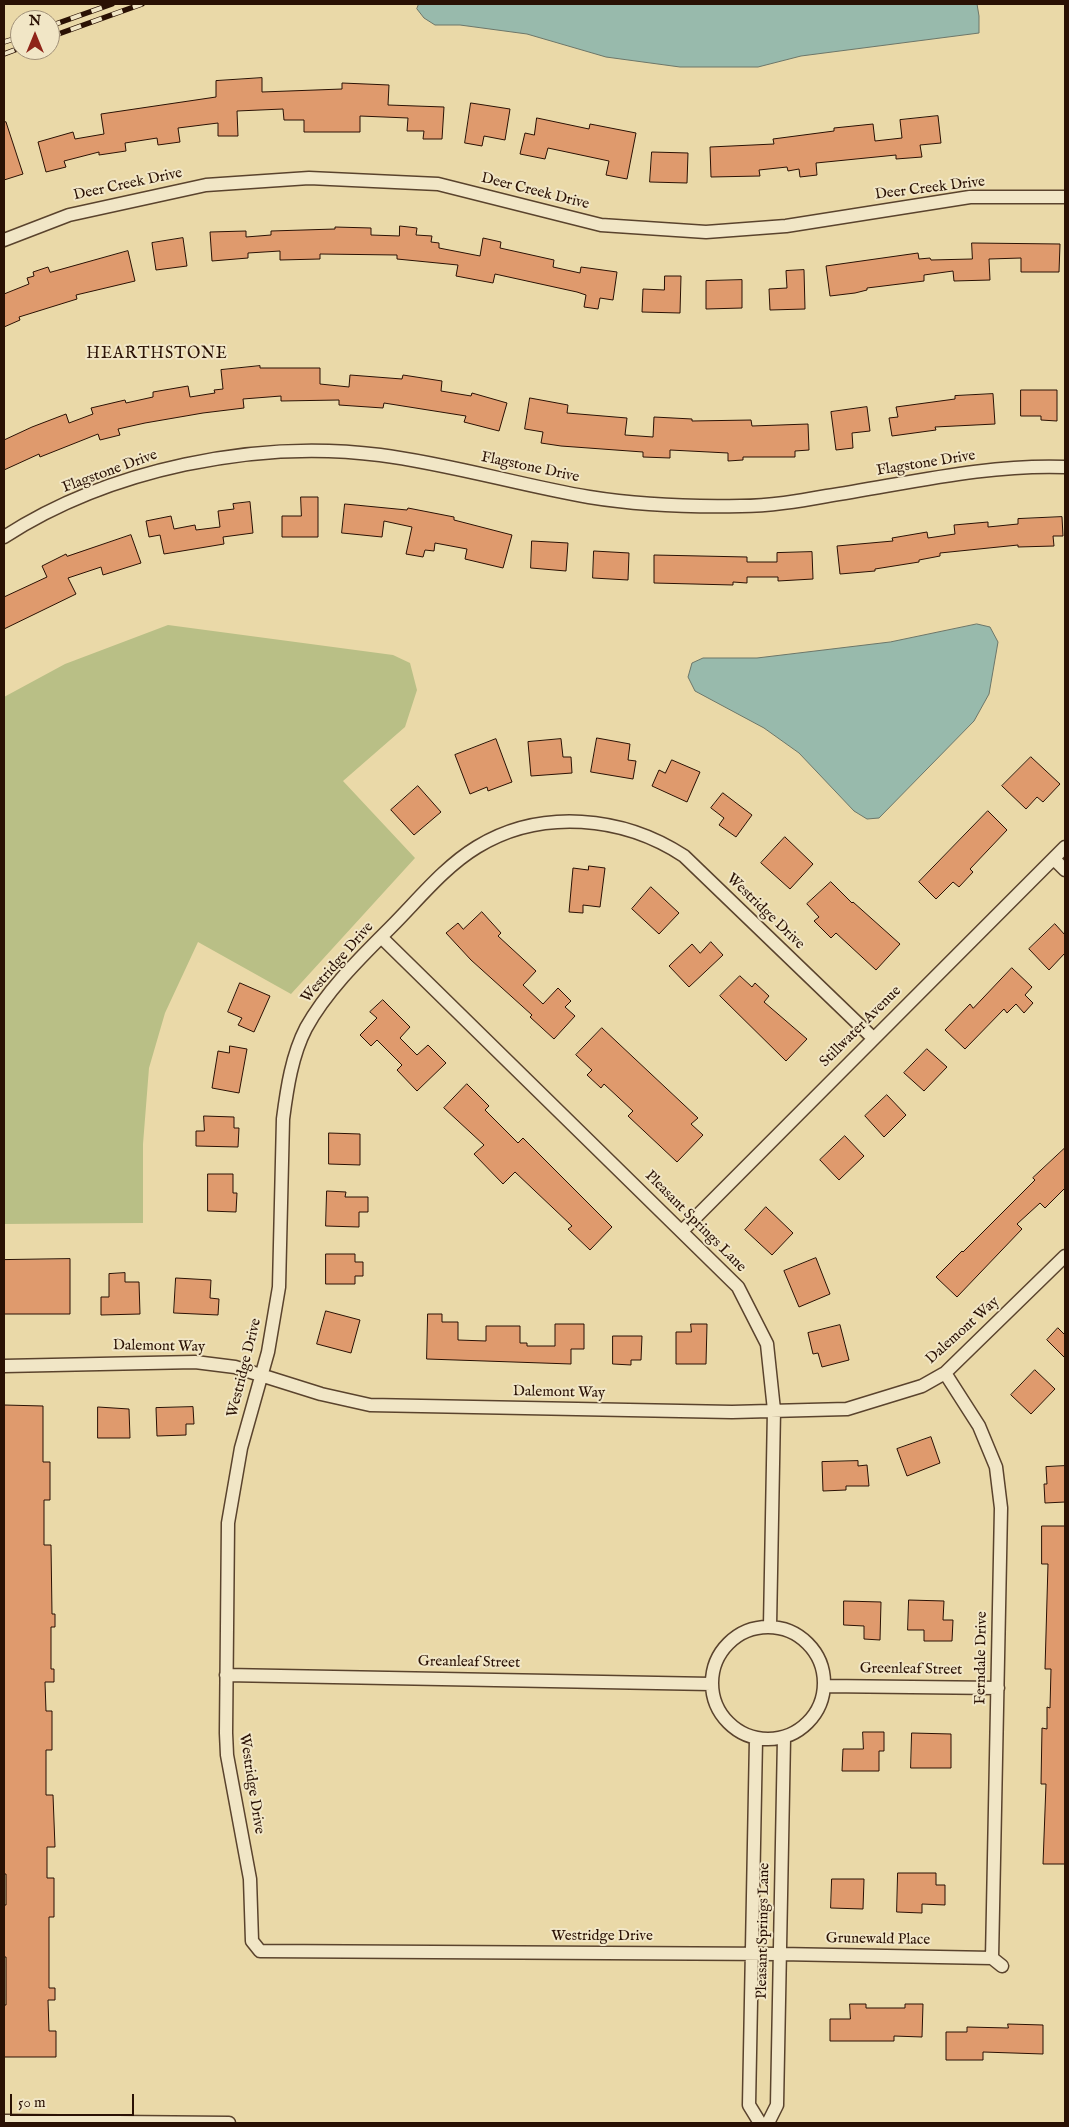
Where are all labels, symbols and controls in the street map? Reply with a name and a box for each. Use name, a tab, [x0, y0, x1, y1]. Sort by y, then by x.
north arrow	[10, 10, 60, 60]
text: N	[29, 12, 41, 30]
street label: Deer Creek Drive	[72, 165, 184, 205]
street label: Deer Creek Drive	[479, 170, 591, 214]
street label: Deer Creek Drive	[874, 173, 986, 205]
district label: HEARTHSTONE	[85, 345, 229, 365]
street label: Flagstone Drive	[60, 446, 160, 498]
street label: Flagstone Drive	[875, 447, 977, 481]
street label: Flagstone Drive	[479, 449, 581, 487]
street label: Westridge Drive	[722, 870, 808, 954]
street label: Westridge Drive	[298, 919, 378, 1007]
street label: Stillwater Avenue	[817, 983, 905, 1071]
street label: Pleasant Springs Lane	[640, 1167, 750, 1277]
street label: Dalemont Way	[923, 1293, 1003, 1369]
street label: Westridge Drive	[224, 1317, 266, 1419]
street label: Dalemont Way	[113, 1337, 205, 1357]
street label: Dalemont Way	[513, 1383, 605, 1403]
street label: Ferndale Drive	[972, 1611, 992, 1705]
street label: Greanleaf Street	[418, 1653, 520, 1673]
street label: Greenleaf Street	[860, 1660, 962, 1680]
street label: Westridge Drive	[234, 1732, 268, 1836]
street label: Pleasant Springs Lane	[754, 1863, 774, 1999]
street label: Westridge Drive	[551, 1928, 653, 1946]
street label: Grunewald Place	[826, 1930, 930, 1950]
scale bar	[12, 2084, 136, 2116]
text: 50 m	[18, 2093, 46, 2112]

